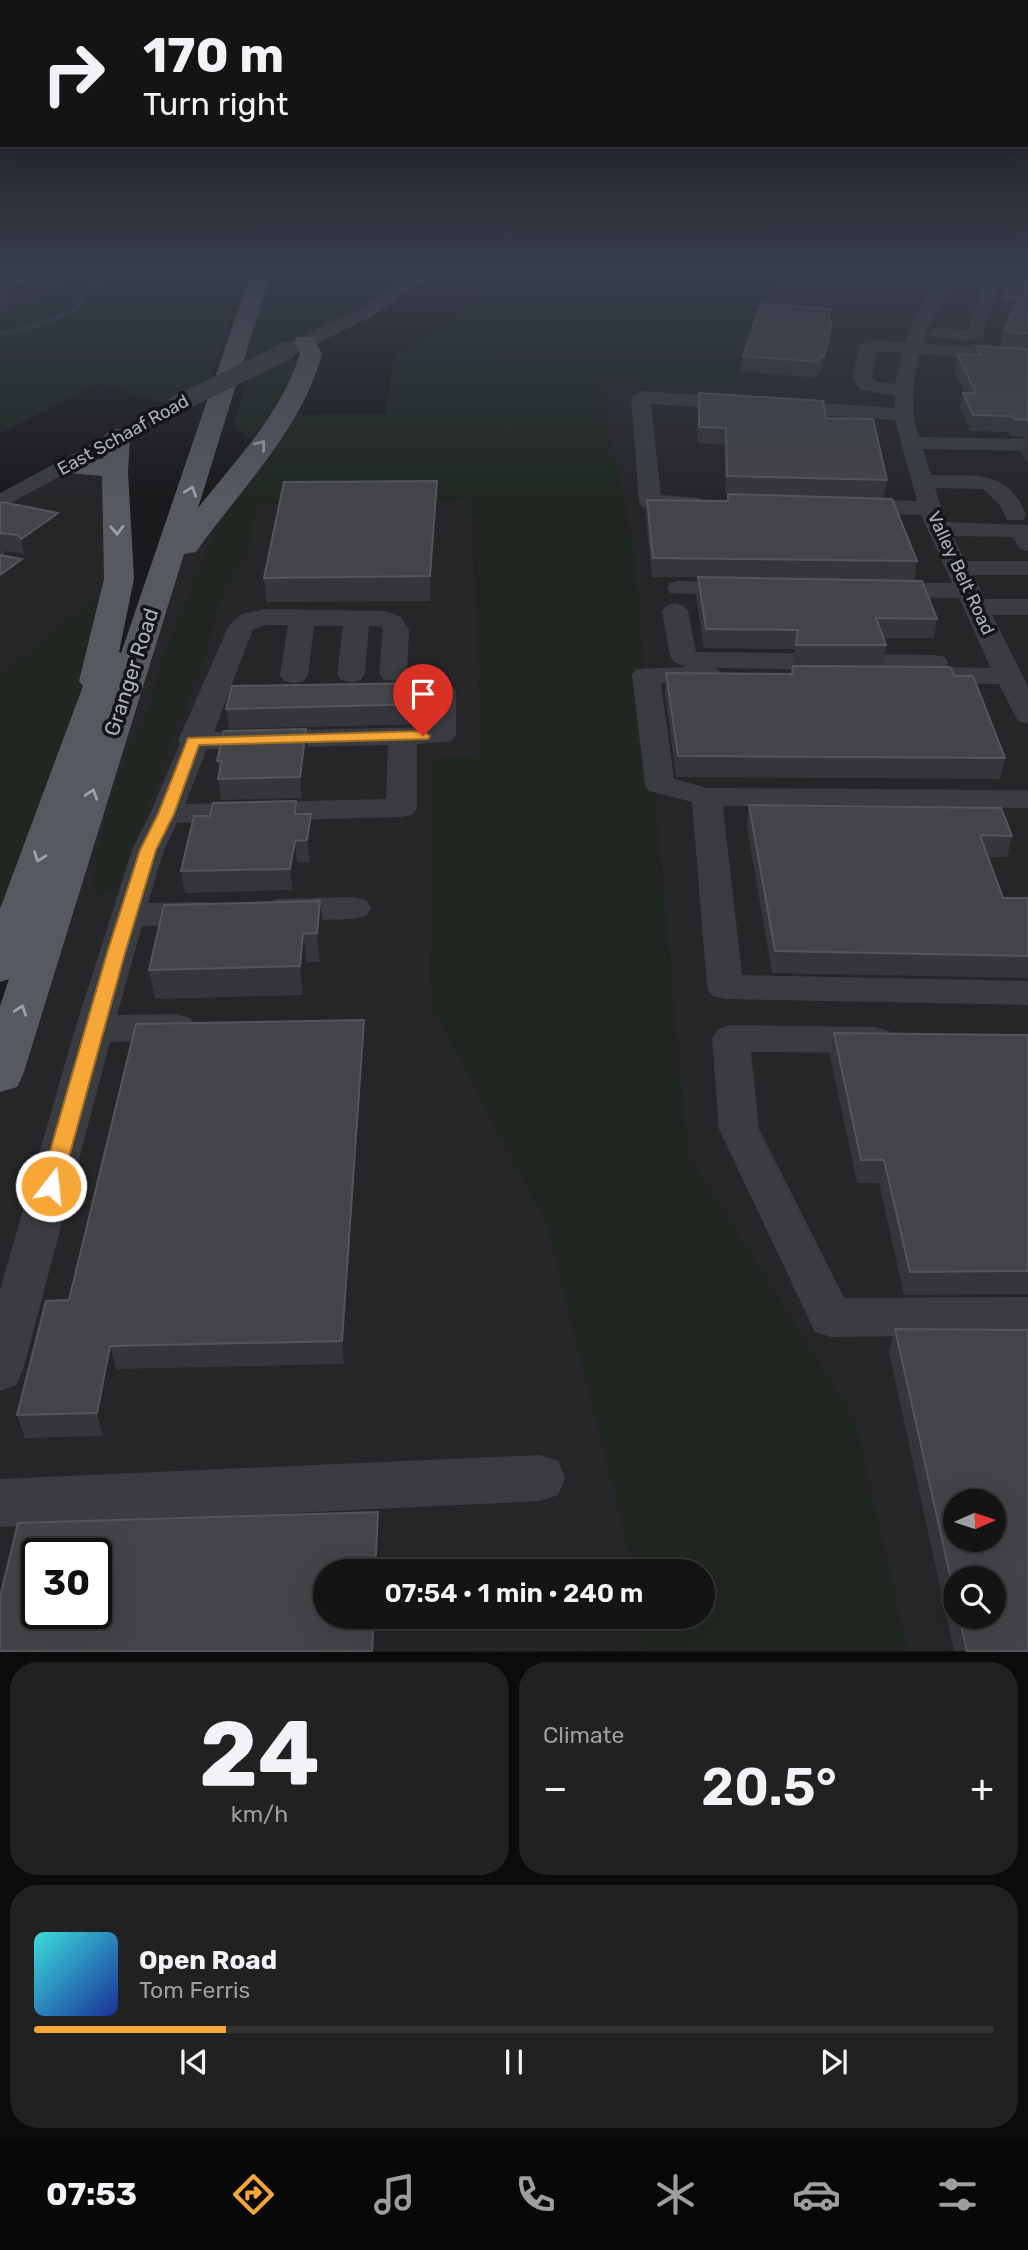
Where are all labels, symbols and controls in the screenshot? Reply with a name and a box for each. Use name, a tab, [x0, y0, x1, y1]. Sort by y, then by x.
text: 170 m	[143, 26, 284, 84]
icon: right	[28, 28, 119, 119]
text: Turn right	[143, 85, 288, 123]
street label: East Schaaf Road	[53, 390, 193, 480]
one-way arrow	[252, 441, 265, 453]
one-way arrow	[183, 486, 197, 498]
street label: Valley Belt Road	[923, 508, 999, 638]
one-way arrow	[110, 525, 125, 536]
street label: Granger Road	[99, 605, 163, 739]
pin	[393, 664, 453, 736]
icon: arrive	[404, 675, 442, 713]
one-way arrow	[83, 788, 98, 800]
one-way arrow	[33, 850, 47, 862]
one-way arrow	[13, 1004, 28, 1016]
position arrow	[14, 1149, 88, 1223]
north arrow	[943, 1489, 1006, 1552]
map controls	[943, 1489, 1006, 1629]
speed limit sign: 30	[21, 1538, 112, 1629]
button: search	[943, 1566, 1006, 1629]
text: 07:54 · 1 min · 240 m	[385, 1578, 644, 1609]
text: 24	[199, 1700, 320, 1808]
text: Climate	[543, 1721, 624, 1749]
text: 20.5°	[701, 1756, 837, 1818]
text: −	[543, 1765, 568, 1811]
text: +	[970, 1765, 994, 1811]
text: km/h	[231, 1800, 288, 1828]
text: Open Road	[139, 1945, 277, 1976]
text: Tom Ferris	[139, 1976, 250, 2004]
icon: previous	[175, 2043, 213, 2081]
icon: pause	[495, 2043, 533, 2081]
icon: next	[815, 2043, 853, 2081]
icon: directions	[229, 2170, 278, 2219]
icon: music	[370, 2170, 419, 2219]
icon: phone	[511, 2170, 560, 2219]
icon: climate	[651, 2170, 700, 2219]
icon: car	[792, 2170, 841, 2219]
icon: filters	[933, 2170, 982, 2219]
text: 07:53	[46, 2175, 137, 2213]

